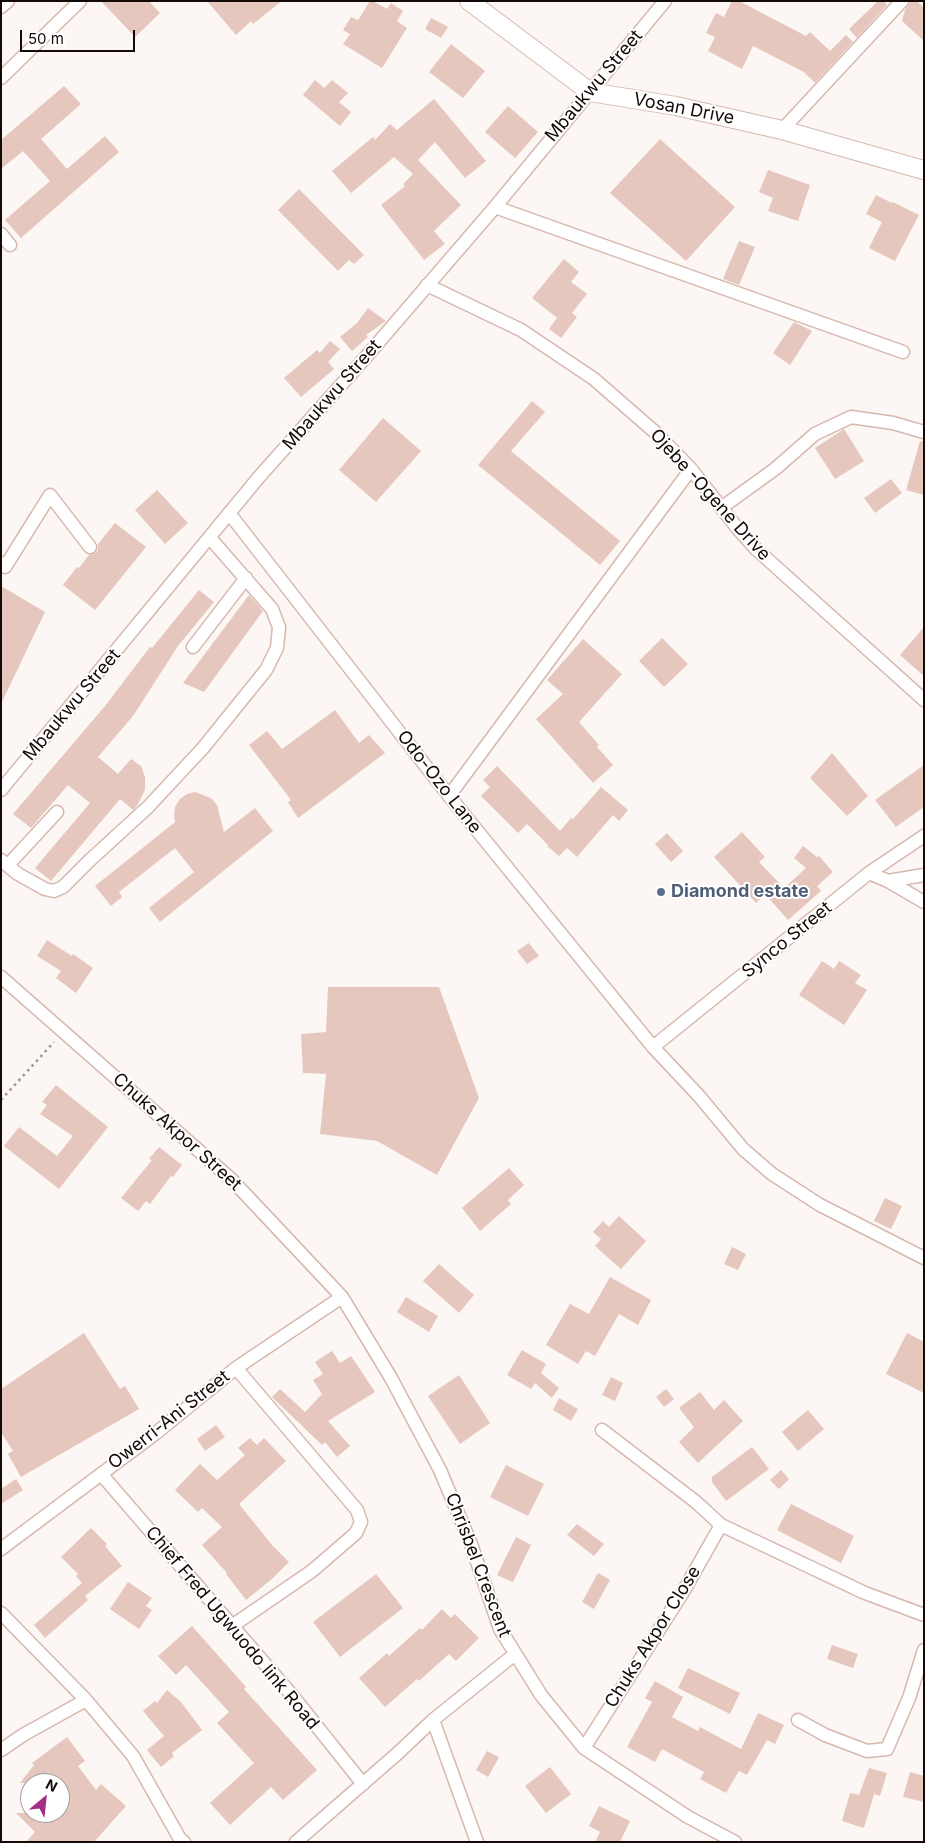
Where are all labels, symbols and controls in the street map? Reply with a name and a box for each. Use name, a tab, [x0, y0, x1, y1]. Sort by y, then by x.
scale bar	[22, 20, 138, 52]
street label: Mbaukwu Street	[541, 26, 647, 146]
text: 50 m	[28, 29, 64, 48]
street label: Vosan Drive	[632, 89, 736, 129]
street label: Mbaukwu Street	[278, 335, 386, 455]
street label: Ojebe -Ogene Drive	[645, 425, 775, 565]
street label: Mbaukwu Street	[19, 645, 125, 765]
street label: Odo-Ozo Lane	[392, 726, 486, 838]
place label: Diamond estate	[671, 881, 809, 903]
marker: Diamond estate	[655, 886, 667, 898]
street label: Synco Street	[738, 897, 836, 983]
street label: Chuks Akpor Street	[108, 1069, 246, 1195]
street label: Owerri-Ani Street	[104, 1366, 234, 1474]
street label: Chrisbel Crescent	[441, 1490, 515, 1640]
street label: Chief Fred Ugwuodo link Road	[141, 1522, 323, 1734]
street label: Chuks Akpor Close	[601, 1562, 705, 1712]
north arrow	[20, 1773, 70, 1823]
text: N	[43, 1775, 61, 1795]

